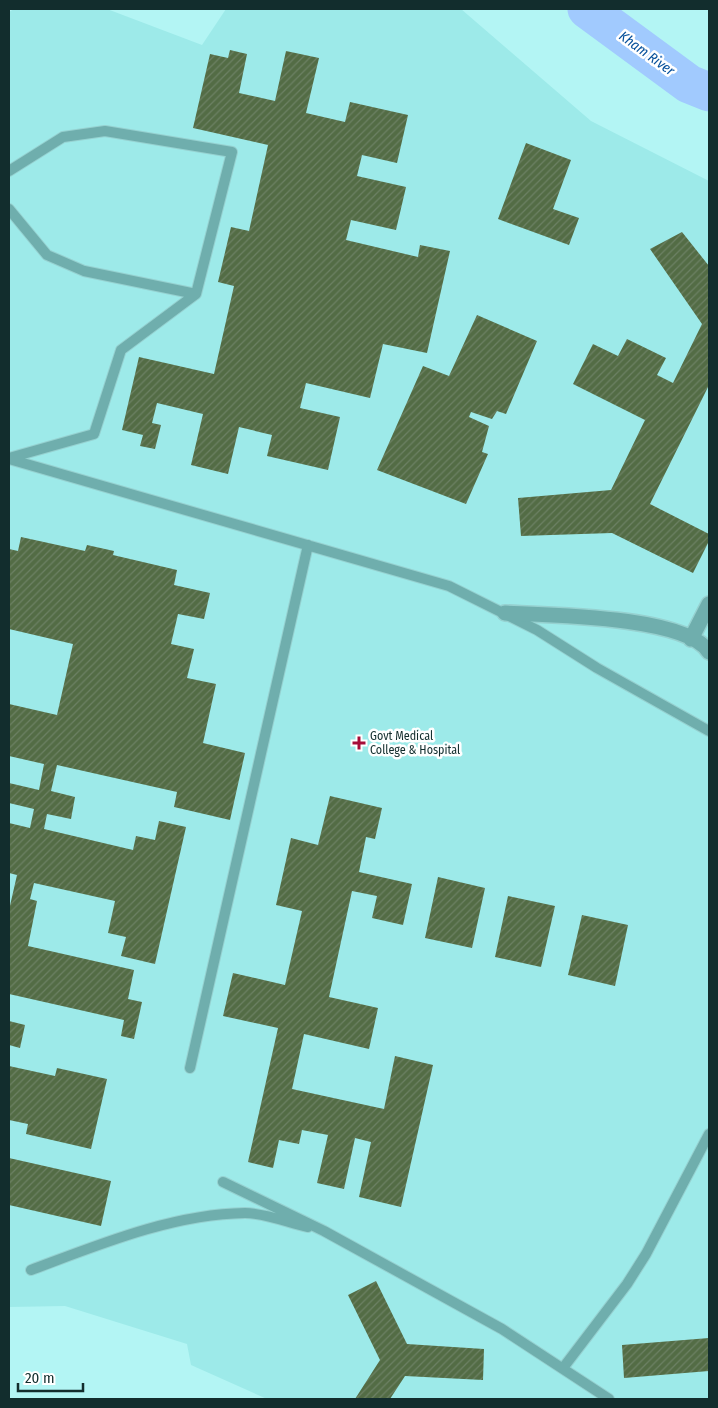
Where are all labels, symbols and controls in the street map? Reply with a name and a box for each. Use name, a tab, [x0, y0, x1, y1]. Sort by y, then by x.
water label: Kham River	[616, 28, 679, 80]
place label: Govt Medical College & Hospital	[370, 729, 460, 757]
marker: Govt Medical College & Hospital	[352, 736, 366, 750]
scale bar	[18, 1360, 82, 1392]
text: 20 m	[25, 1369, 55, 1387]

